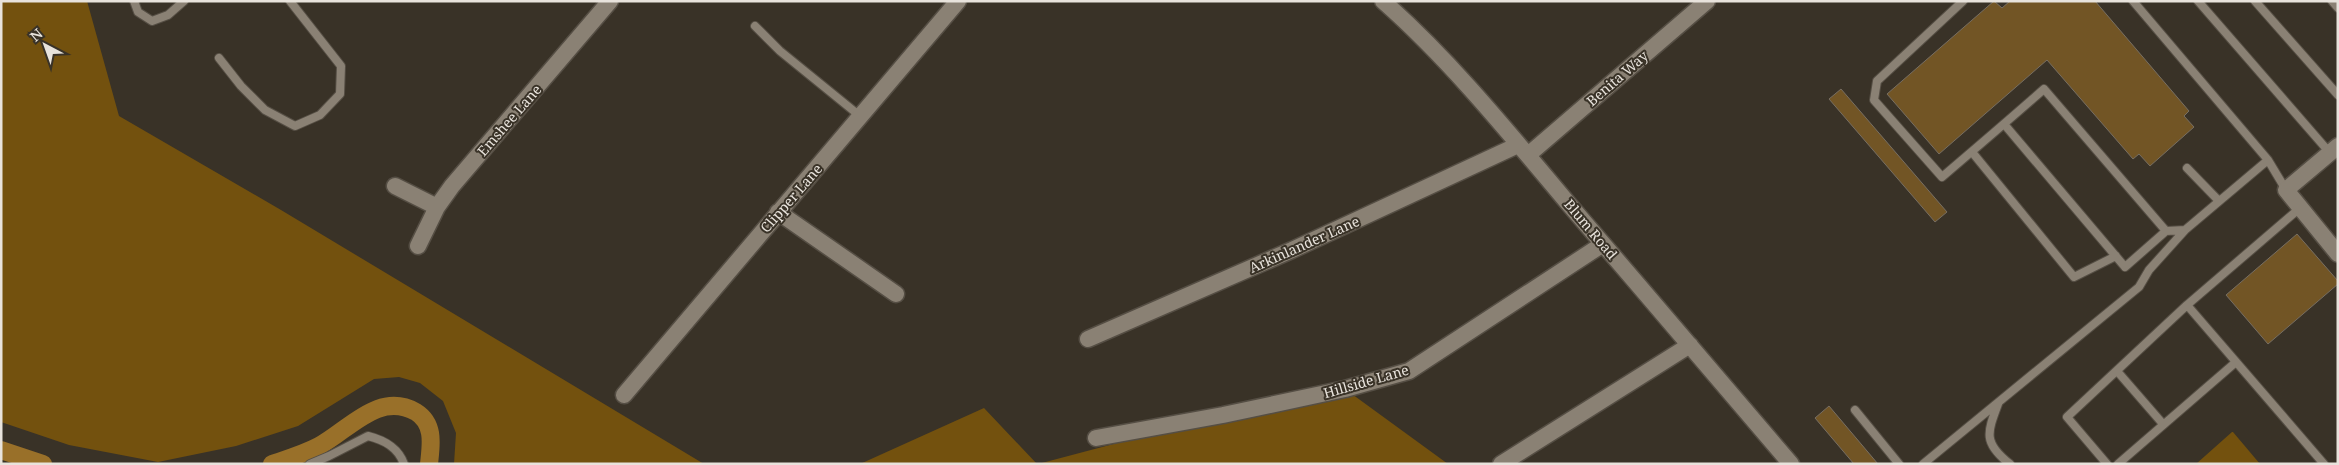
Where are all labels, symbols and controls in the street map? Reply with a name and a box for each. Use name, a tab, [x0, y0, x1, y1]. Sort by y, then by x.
north arrow	[20, 20, 70, 70]
text: N	[26, 24, 47, 46]
street label: Benita Way	[1582, 46, 1652, 110]
street label: Emshee Lane	[473, 80, 545, 160]
street label: Clipper Lane	[756, 160, 826, 236]
street label: Blum Road	[1560, 195, 1622, 263]
street label: Arkinlander Lane	[1246, 211, 1362, 277]
street label: Hillside Lane	[1321, 360, 1411, 402]

